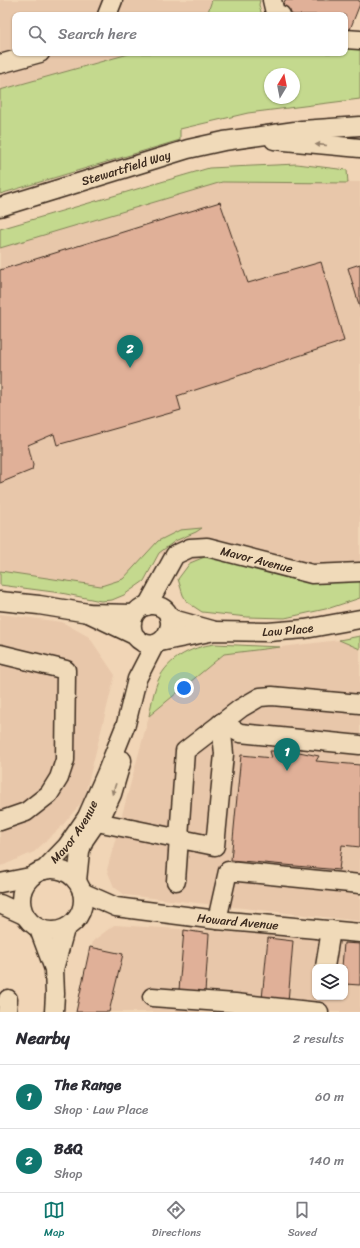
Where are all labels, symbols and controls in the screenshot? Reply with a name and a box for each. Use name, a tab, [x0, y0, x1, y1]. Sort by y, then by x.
search box	[12, 12, 348, 56]
text: Search here	[58, 21, 137, 47]
icon: search	[26, 23, 48, 45]
north arrow	[264, 68, 300, 104]
one-way arrow	[315, 142, 327, 149]
street label: Stewartfield Way	[79, 144, 174, 192]
pin: 2	[117, 335, 143, 368]
street label: Mavor Avenue	[218, 540, 295, 580]
street label: Law Place	[262, 617, 315, 643]
your location	[174, 678, 194, 698]
pin: 1	[274, 738, 300, 771]
one-way arrow	[110, 784, 116, 796]
street label: Mavor Avenue	[44, 797, 104, 869]
street label: Howard Avenue	[196, 907, 280, 937]
map controls	[312, 964, 348, 1000]
button: layers	[312, 964, 348, 1000]
text: Nearby	[16, 1023, 70, 1053]
text: 2 results	[293, 1027, 344, 1050]
text: The Range	[54, 1072, 121, 1098]
text: 1	[26, 1085, 32, 1108]
text: 60 m	[315, 1085, 344, 1108]
text: Shop · Law Place	[54, 1098, 148, 1121]
text: B&Q	[54, 1136, 83, 1162]
text: 2	[25, 1149, 33, 1172]
text: 140 m	[309, 1149, 344, 1172]
text: Shop	[54, 1162, 82, 1185]
tab: Map	[43, 1199, 65, 1242]
tab: Directions	[152, 1199, 201, 1242]
tab: Saved	[288, 1199, 317, 1242]

